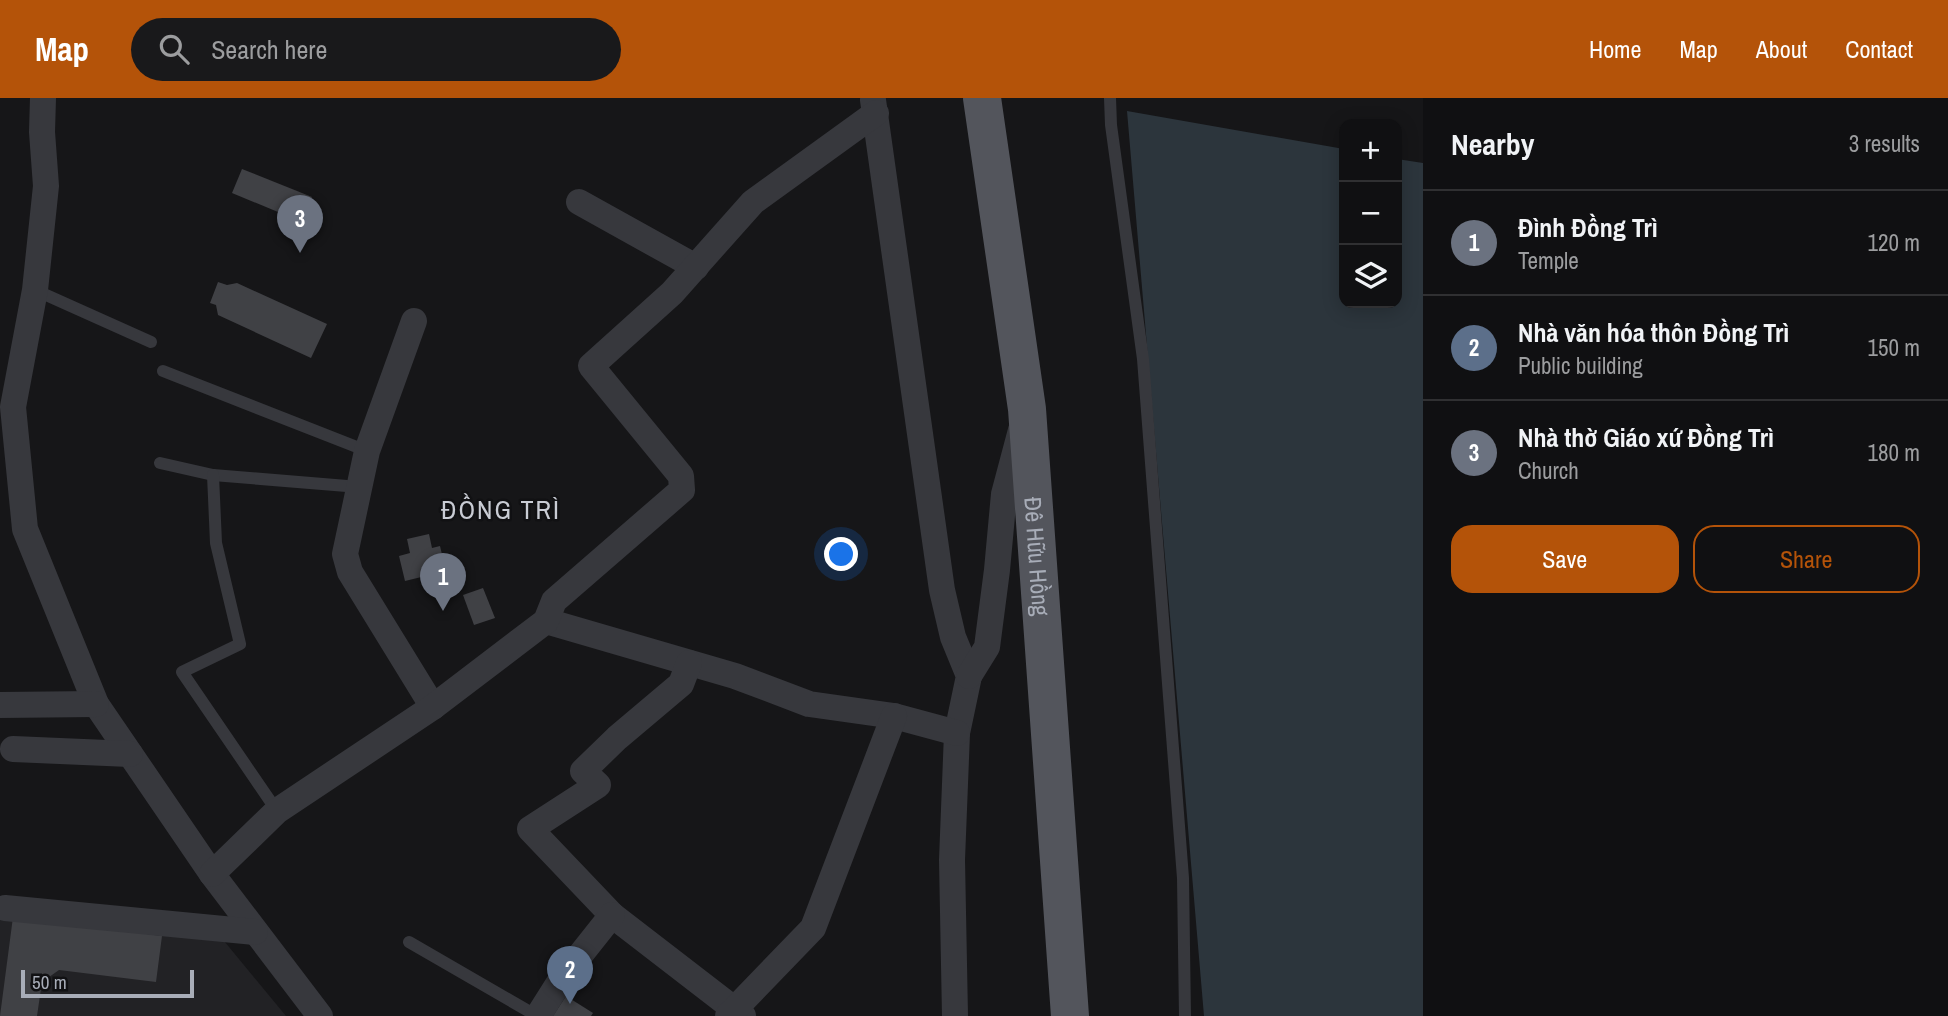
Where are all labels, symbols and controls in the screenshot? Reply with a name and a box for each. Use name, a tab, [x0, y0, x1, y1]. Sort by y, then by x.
search box	[131, 18, 621, 81]
text: Map	[35, 27, 89, 71]
icon: search	[155, 30, 193, 68]
text: Search here	[211, 32, 327, 67]
text: Home	[1589, 33, 1641, 65]
text: Map	[1679, 33, 1718, 65]
text: About	[1756, 33, 1807, 65]
text: Contact	[1845, 33, 1913, 65]
map controls	[1339, 119, 1402, 308]
button: +	[1339, 119, 1402, 182]
text: Nearby	[1451, 124, 1534, 164]
text: 3 results	[1849, 128, 1920, 159]
button: −	[1339, 182, 1402, 245]
pin: 3	[277, 195, 323, 253]
text: Đình Đồng Trì	[1518, 210, 1658, 245]
text: 1	[1469, 227, 1479, 258]
text: 120 m	[1868, 227, 1920, 258]
button: layers	[1339, 245, 1402, 308]
text: Temple	[1518, 245, 1579, 276]
text: Nhà văn hóa thôn Đồng Trì	[1518, 315, 1789, 350]
text: 2	[1469, 332, 1479, 363]
text: 150 m	[1868, 332, 1920, 363]
text: Public building	[1518, 350, 1643, 381]
text: Nhà thờ Giáo xứ Đồng Trì	[1518, 420, 1774, 455]
text: 3	[1469, 437, 1479, 468]
text: 180 m	[1868, 437, 1920, 468]
text: Church	[1518, 455, 1579, 486]
district label: ĐỒNG TRÌ	[441, 492, 561, 527]
street label: Đê Hữu Hồng	[1017, 496, 1058, 617]
button: Save	[1451, 525, 1679, 593]
button: Share	[1693, 525, 1920, 593]
your location	[824, 537, 858, 571]
pin: 1	[420, 553, 466, 611]
pin: 2	[547, 946, 593, 1004]
scale bar	[21, 967, 194, 999]
text: 50 m	[32, 969, 67, 995]

